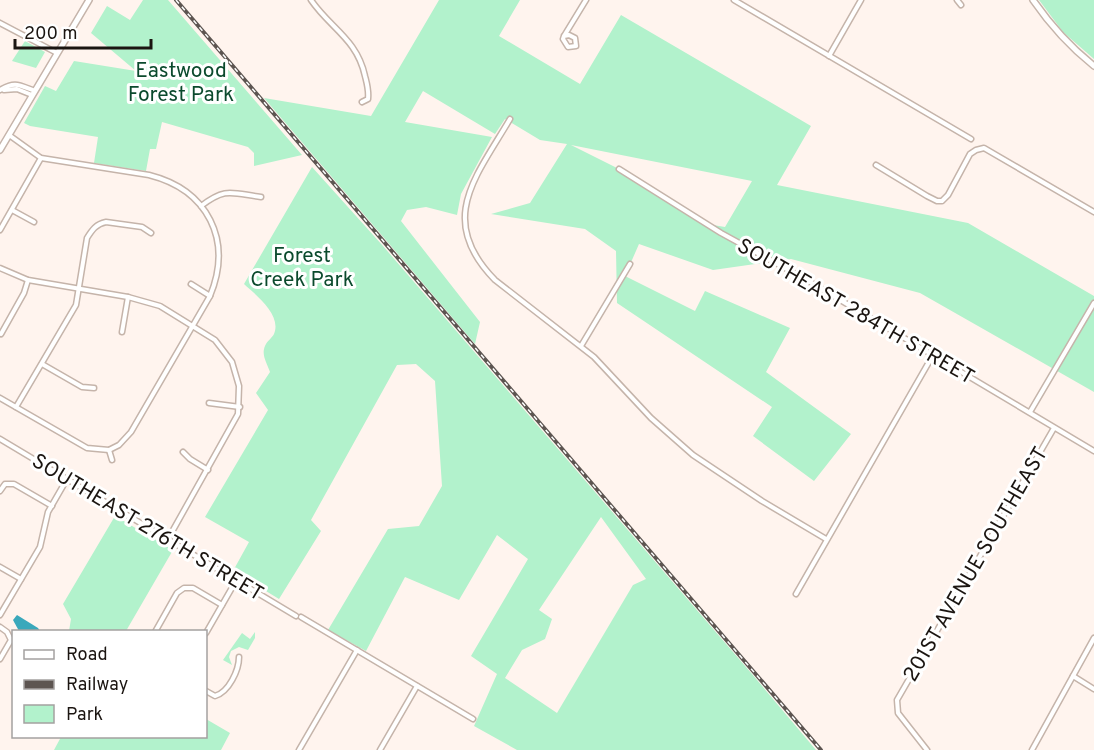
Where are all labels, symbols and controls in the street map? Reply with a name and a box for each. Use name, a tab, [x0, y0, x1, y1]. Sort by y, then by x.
scale bar	[15, 12, 152, 50]
text: 200 m	[24, 23, 77, 46]
park label: Eastwood Forest Park	[128, 58, 234, 109]
street label: SOUTHEAST 284TH STREET	[732, 233, 979, 391]
park label: Forest Creek Park	[250, 243, 354, 294]
street label: 201ST AVENUE SOUTHEAST	[898, 442, 1055, 687]
street label: SOUTHEAST 276TH STREET	[26, 448, 268, 608]
legend	[12, 630, 207, 738]
text: Road	[66, 644, 108, 667]
text: Railway	[66, 674, 128, 697]
text: Park	[66, 704, 103, 727]

